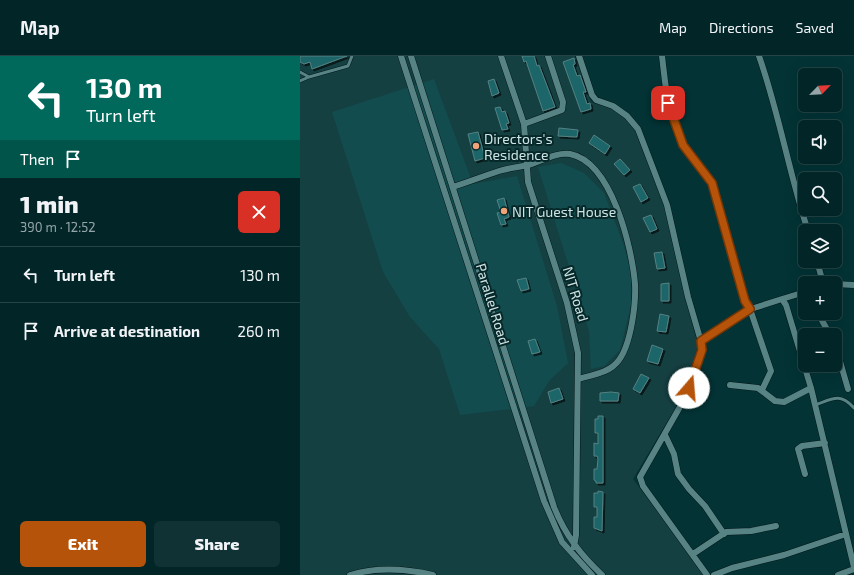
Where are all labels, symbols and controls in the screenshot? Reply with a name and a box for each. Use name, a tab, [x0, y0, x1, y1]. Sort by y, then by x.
text: Map	[20, 16, 60, 39]
text: Map	[659, 19, 687, 36]
text: Directions	[709, 19, 774, 36]
text: Saved	[796, 19, 834, 36]
north arrow	[798, 68, 842, 112]
map controls	[798, 68, 842, 372]
text: 130 m	[86, 70, 162, 104]
icon: left	[20, 72, 72, 124]
pin	[651, 86, 685, 120]
icon: arrive	[657, 92, 679, 114]
text: Turn left	[86, 104, 156, 126]
button: sound	[798, 120, 842, 164]
place label: Directors's Residence	[484, 130, 553, 163]
marker: Directors's Residence	[471, 141, 481, 151]
icon: arrive	[62, 148, 84, 170]
text: Then	[20, 150, 54, 168]
button: search	[798, 172, 842, 216]
text: 1 min	[20, 189, 79, 218]
button: close	[238, 191, 280, 233]
place label: NIT Guest House	[512, 203, 616, 220]
marker: NIT Guest House	[499, 206, 509, 216]
text: 390 m · 12:52	[20, 219, 95, 235]
button: layers	[798, 224, 842, 268]
street label: Parallel Road	[473, 261, 513, 347]
icon: left	[20, 264, 42, 286]
street label: NIT Road	[560, 264, 592, 324]
text: Turn left	[54, 266, 115, 284]
text: 130 m	[240, 266, 280, 284]
button: +	[798, 276, 842, 320]
icon: arrive	[20, 320, 42, 342]
text: Arrive at destination	[54, 322, 200, 340]
text: 260 m	[237, 322, 280, 340]
button: −	[798, 328, 842, 372]
position arrow	[668, 367, 710, 409]
button: Exit	[20, 521, 146, 567]
button: Share	[154, 521, 280, 567]

